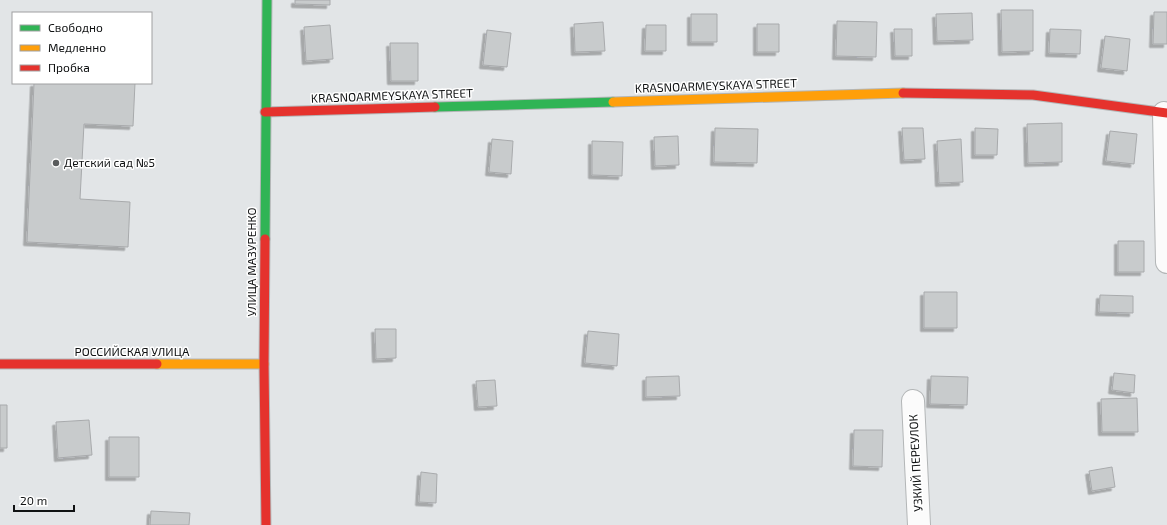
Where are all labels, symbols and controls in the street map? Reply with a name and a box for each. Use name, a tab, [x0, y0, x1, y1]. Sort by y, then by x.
legend	[12, 12, 152, 84]
text: Свободно	[48, 20, 103, 34]
text: Медленно	[48, 40, 106, 54]
text: Пробка	[48, 60, 90, 74]
street label: KRASNOARMEYSKAYA STREET	[635, 75, 797, 95]
street label: KRASNOARMEYSKAYA STREET	[311, 85, 473, 105]
place label: Детский сад №5	[64, 155, 155, 169]
marker: Детский сад №5	[51, 158, 61, 168]
street label: УЛИЦА МАЗУРЕНКО	[244, 207, 258, 317]
street label: РОССИЙСКАЯ УЛИЦА	[75, 344, 190, 358]
street label: УЗКИЙ ПЕРЕУЛОК	[905, 414, 925, 512]
scale bar	[14, 487, 74, 513]
text: 20 m	[20, 493, 47, 507]

